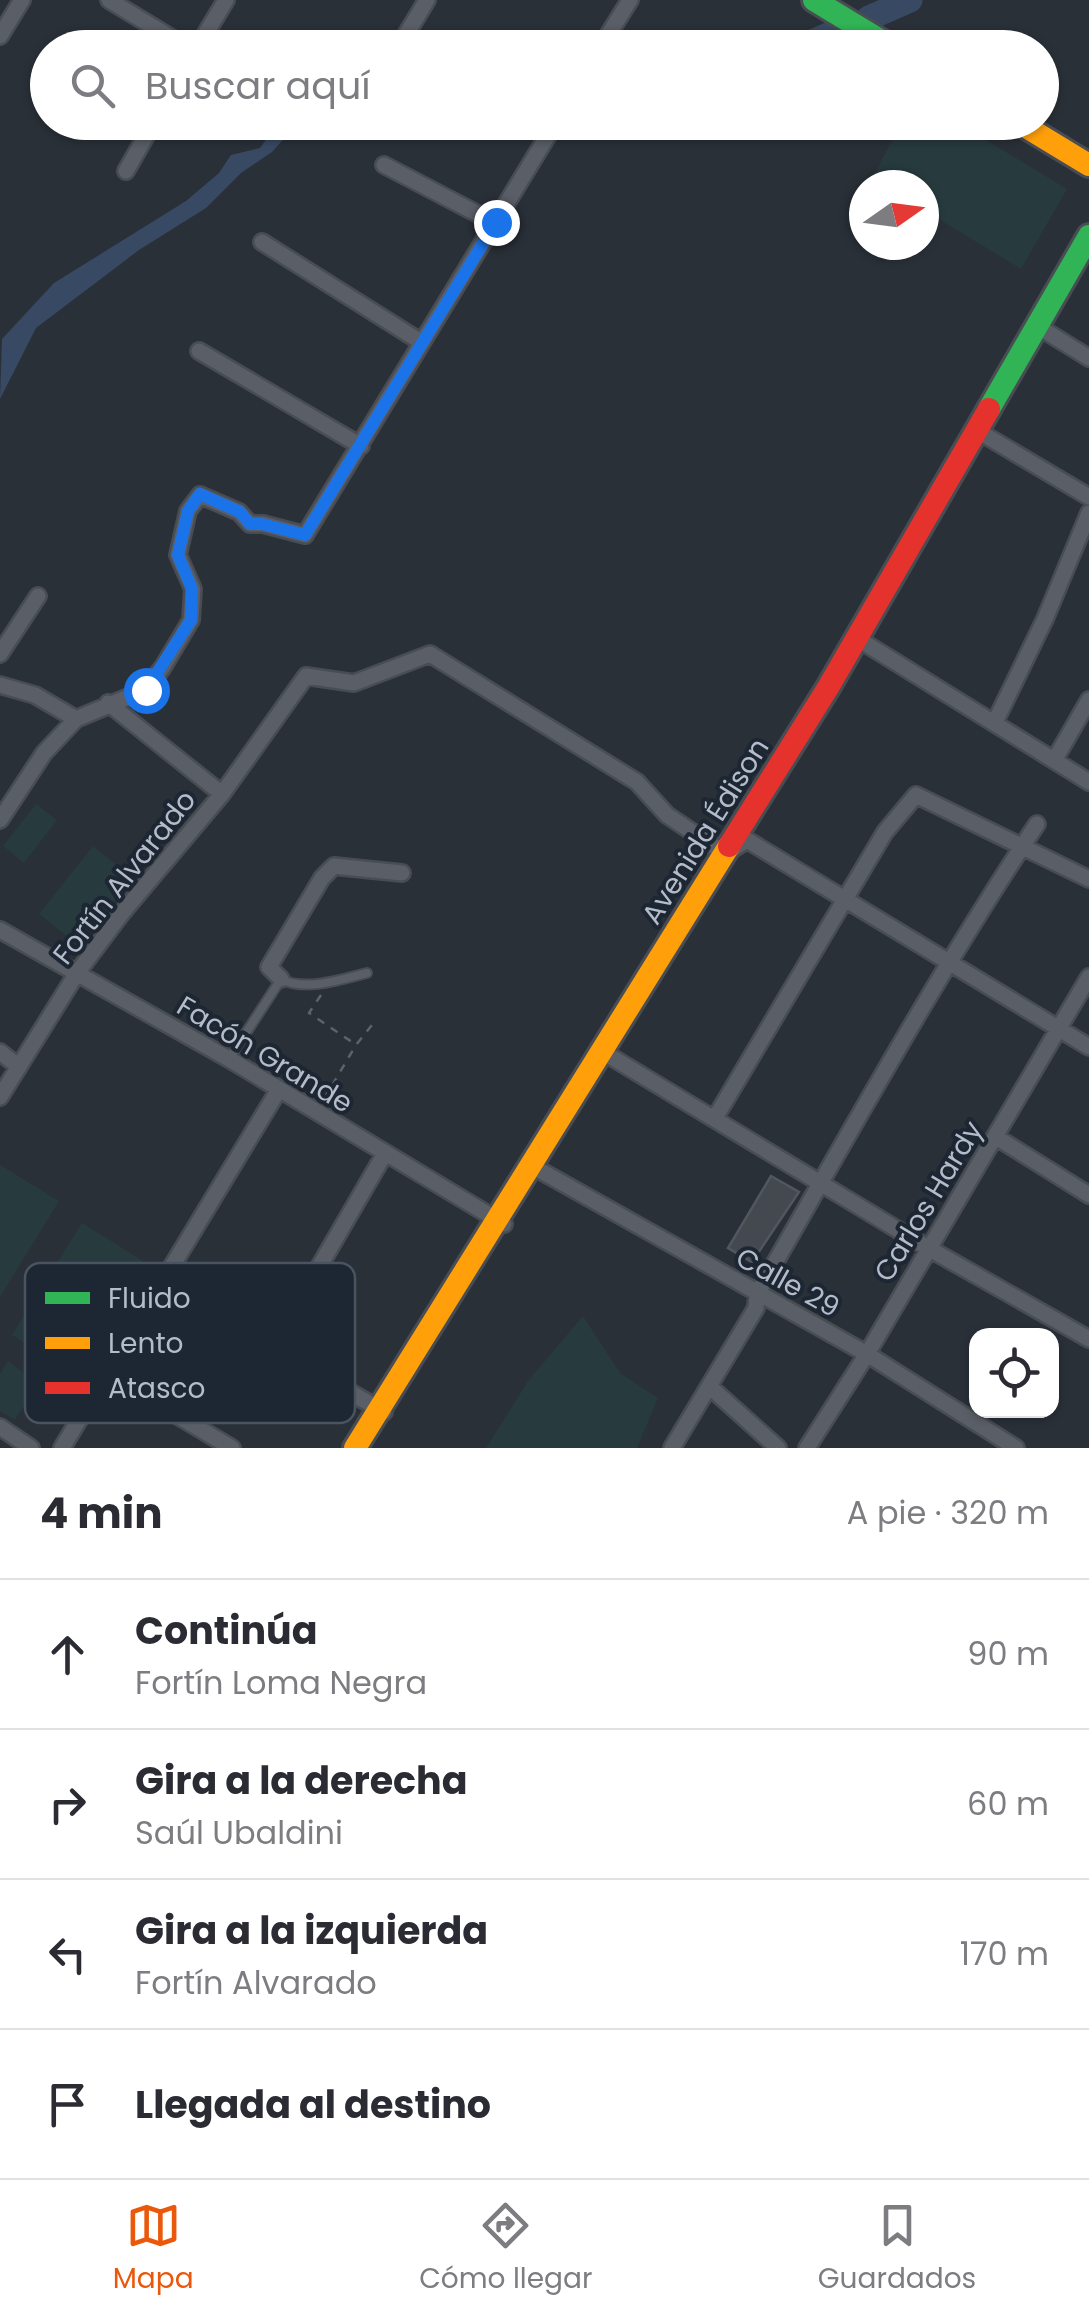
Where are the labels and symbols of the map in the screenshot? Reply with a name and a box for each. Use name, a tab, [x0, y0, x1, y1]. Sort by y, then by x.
north arrow	[849, 170, 939, 260]
route end	[474, 200, 520, 246]
route start	[124, 668, 170, 714]
street label: Avenida Édison	[633, 731, 778, 932]
street label: Fortín Alvarado	[44, 782, 205, 973]
street label: Facón Grande	[170, 987, 360, 1122]
street label: Carlos Hardy	[865, 1113, 992, 1289]
street label: Calle 29	[729, 1238, 847, 1327]
legend	[25, 1263, 355, 1423]
text: Fluido	[108, 1279, 191, 1318]
text: Lento	[108, 1324, 184, 1363]
text: Atasco	[108, 1369, 206, 1408]

